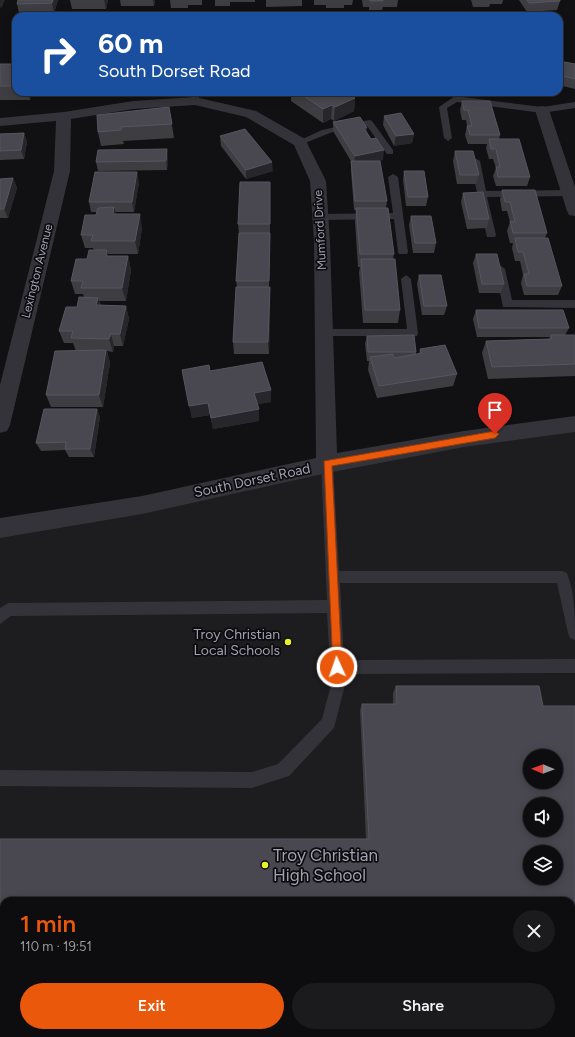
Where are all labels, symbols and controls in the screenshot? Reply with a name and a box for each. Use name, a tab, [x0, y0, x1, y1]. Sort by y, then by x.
text: 60 m	[98, 26, 163, 60]
icon: right	[32, 28, 84, 80]
text: South Dorset Road	[98, 60, 251, 82]
street label: Mumford Drive	[311, 189, 329, 270]
street label: Lexington Avenue	[19, 222, 56, 320]
pin	[478, 393, 512, 434]
icon: arrive	[484, 399, 506, 421]
street label: South Dorset Road	[192, 460, 312, 501]
place label: Troy Christian Local Schools	[194, 626, 280, 659]
marker: Troy Christian Local Schools	[283, 637, 293, 647]
position arrow	[316, 646, 358, 688]
north arrow	[523, 749, 563, 789]
map controls	[523, 749, 563, 885]
button: sound	[523, 797, 563, 837]
place label: Troy Christian High School	[273, 845, 378, 885]
button: layers	[523, 845, 563, 885]
marker: Troy Christian High School	[260, 860, 270, 870]
text: 1 min	[20, 909, 76, 938]
button: close	[513, 910, 555, 952]
text: 110 m · 19:51	[20, 939, 92, 954]
button: Exit	[20, 983, 284, 1029]
button: Share	[292, 983, 555, 1029]

